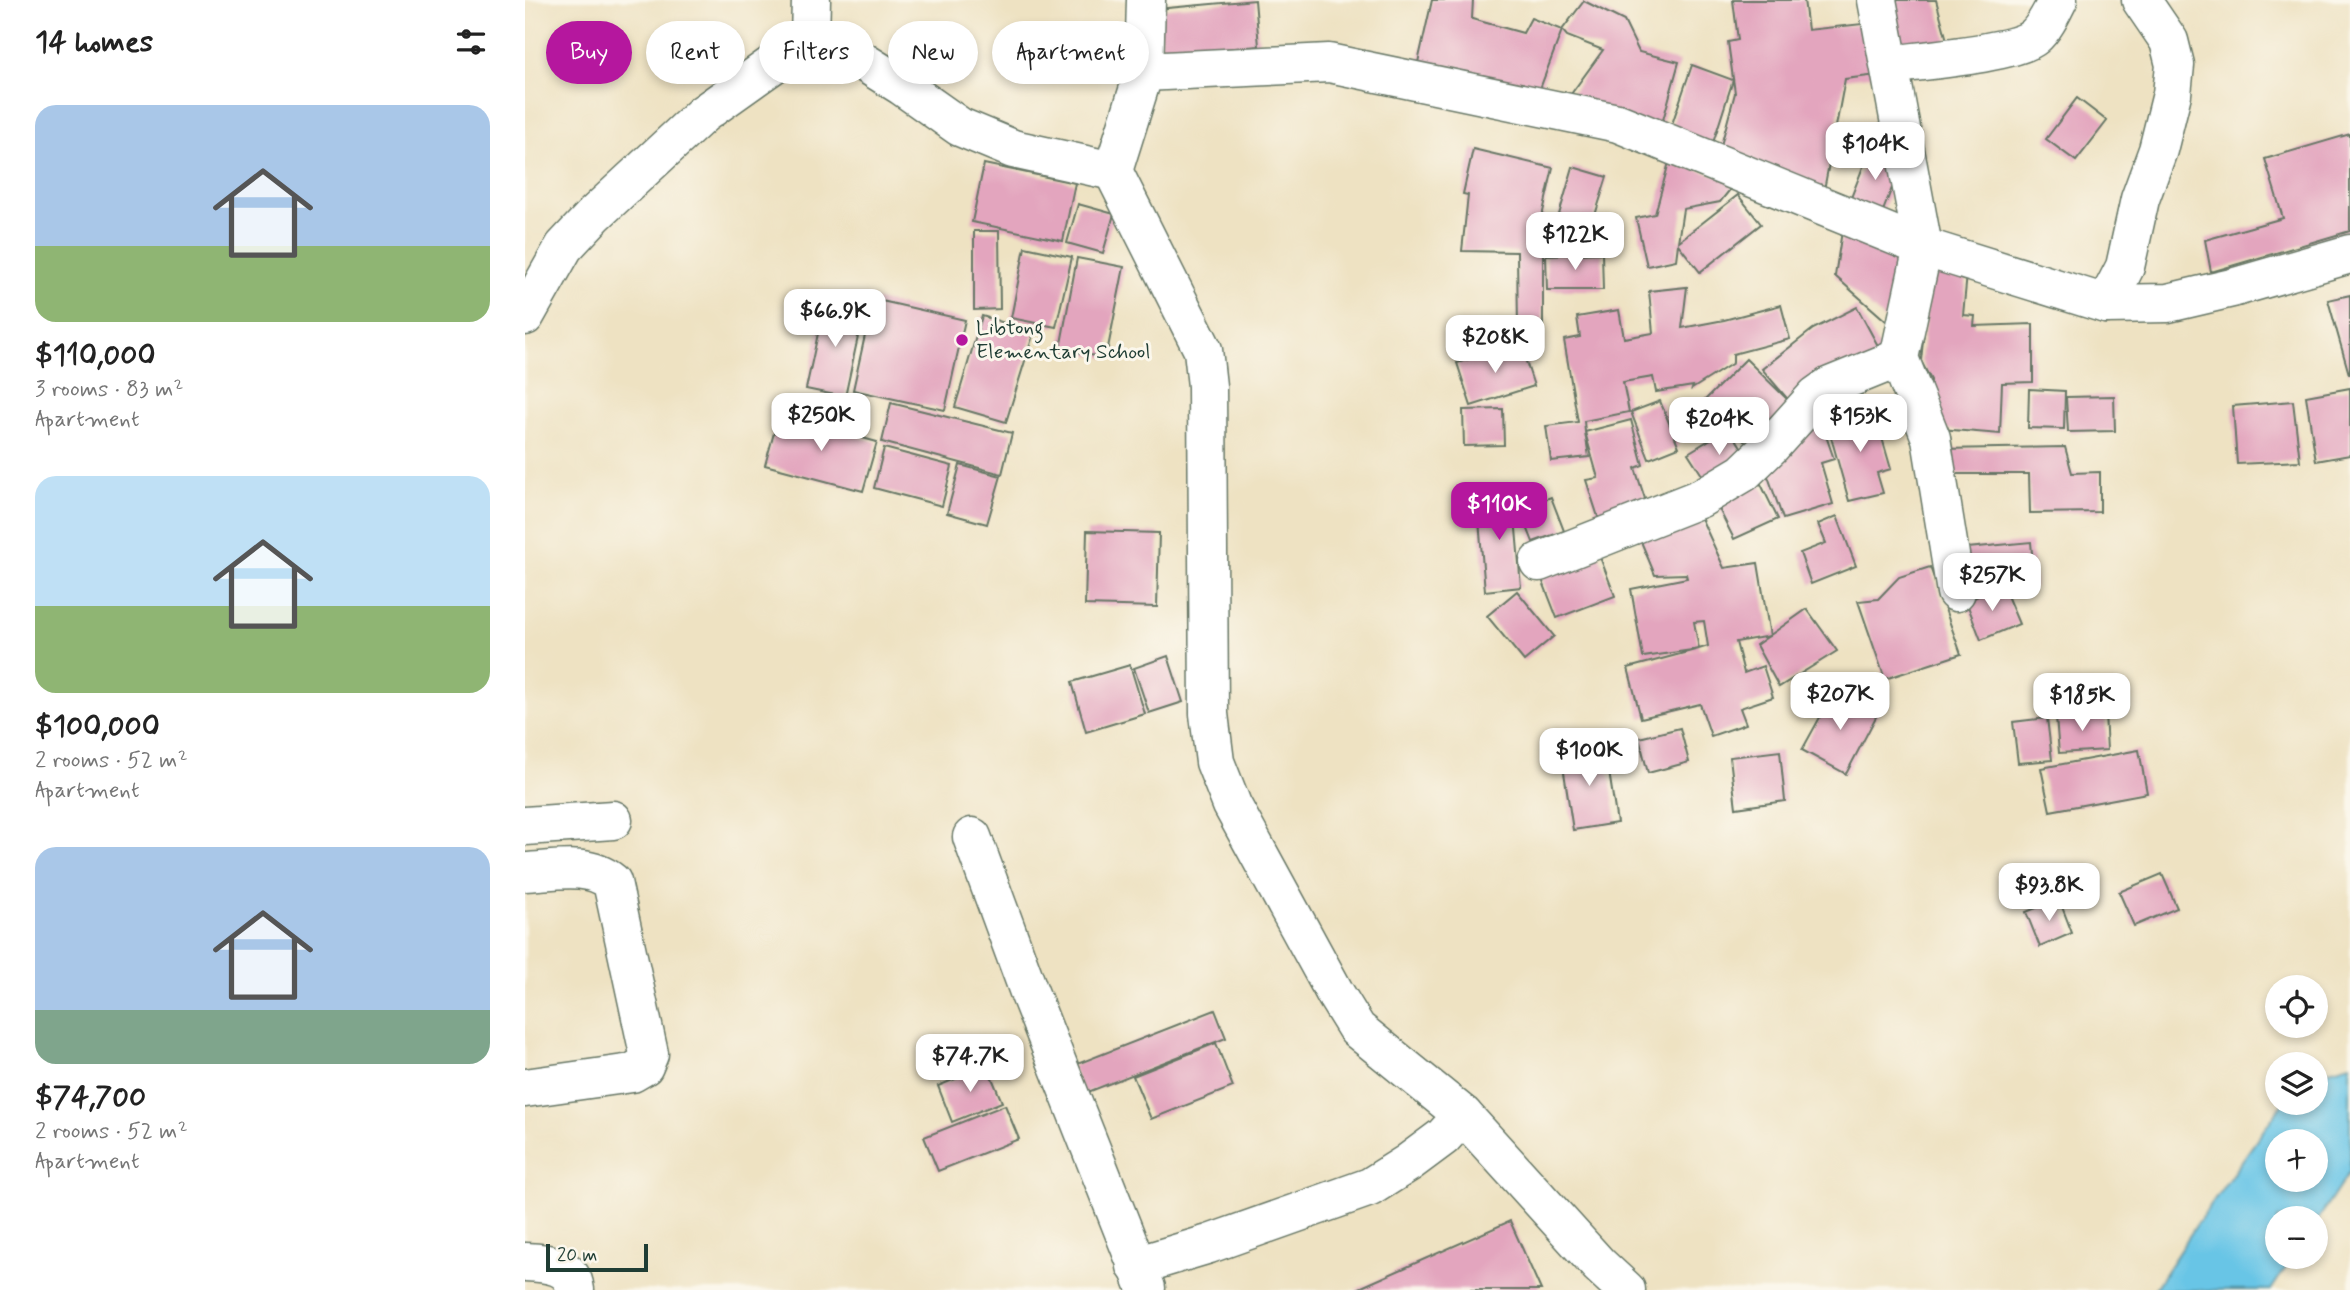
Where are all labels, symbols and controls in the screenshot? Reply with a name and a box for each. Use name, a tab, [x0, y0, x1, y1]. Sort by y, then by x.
chip: Buy	[546, 21, 632, 84]
chip: Rent	[646, 21, 745, 84]
chip: Filters	[759, 21, 874, 84]
chip: New	[888, 21, 978, 84]
chip: Apartment	[992, 21, 1149, 84]
text: 14 homes	[35, 23, 153, 62]
icon: filters	[452, 23, 490, 61]
pin: $104K	[1826, 122, 1924, 182]
text: $104K	[1842, 130, 1908, 160]
icon: home	[200, 150, 326, 276]
pin: $122K	[1526, 212, 1624, 272]
text: $122K	[1542, 220, 1608, 250]
pin: $66.9K	[778, 290, 892, 349]
text: $66.9K	[800, 297, 870, 327]
place label: Libtong Elementary School	[976, 314, 1151, 366]
pin: $208K	[1446, 316, 1544, 375]
text: $208K	[1462, 323, 1528, 353]
marker: Libtong Elementary School	[954, 332, 970, 348]
text: $110,000	[35, 336, 155, 375]
text: 3 rooms · 83 m²	[35, 375, 183, 405]
pin: $250K	[772, 393, 870, 453]
pin: $153K	[1811, 394, 1909, 454]
pin: $204K	[1670, 398, 1768, 457]
text: $250K	[787, 401, 855, 431]
text: $153K	[1829, 402, 1891, 432]
text: Apartment	[35, 405, 140, 435]
text: $204K	[1685, 405, 1753, 435]
pin: $110K	[1450, 482, 1548, 542]
text: $110K	[1467, 490, 1531, 520]
icon: home	[200, 521, 326, 647]
pin: $257K	[1943, 554, 2041, 613]
text: $257K	[1959, 561, 2025, 591]
pin: $207K	[1791, 672, 1889, 732]
pin: $185K	[2033, 674, 2131, 733]
text: $207K	[1806, 680, 1874, 710]
text: $185K	[2049, 681, 2115, 711]
text: $100,000	[35, 707, 160, 746]
pin: $100K	[1540, 728, 1638, 788]
text: $100K	[1555, 736, 1623, 766]
text: 2 rooms · 52 m²	[35, 746, 188, 776]
text: Apartment	[35, 776, 140, 806]
pin: $93.8K	[1992, 864, 2106, 923]
text: $93.8K	[2015, 871, 2083, 901]
icon: home	[200, 892, 326, 1018]
map controls	[2265, 975, 2328, 1269]
button: locate	[2265, 975, 2328, 1038]
pin: $74.7K	[913, 1034, 1027, 1094]
text: $74.7K	[932, 1042, 1008, 1072]
button: layers	[2265, 1052, 2328, 1115]
text: $74,700	[35, 1078, 146, 1117]
text: 2 rooms · 52 m²	[35, 1117, 188, 1147]
button: +	[2265, 1129, 2328, 1192]
text: Apartment	[35, 1147, 140, 1177]
button: −	[2265, 1206, 2328, 1269]
scale bar	[546, 1241, 647, 1273]
text: 20 m	[557, 1243, 597, 1268]

